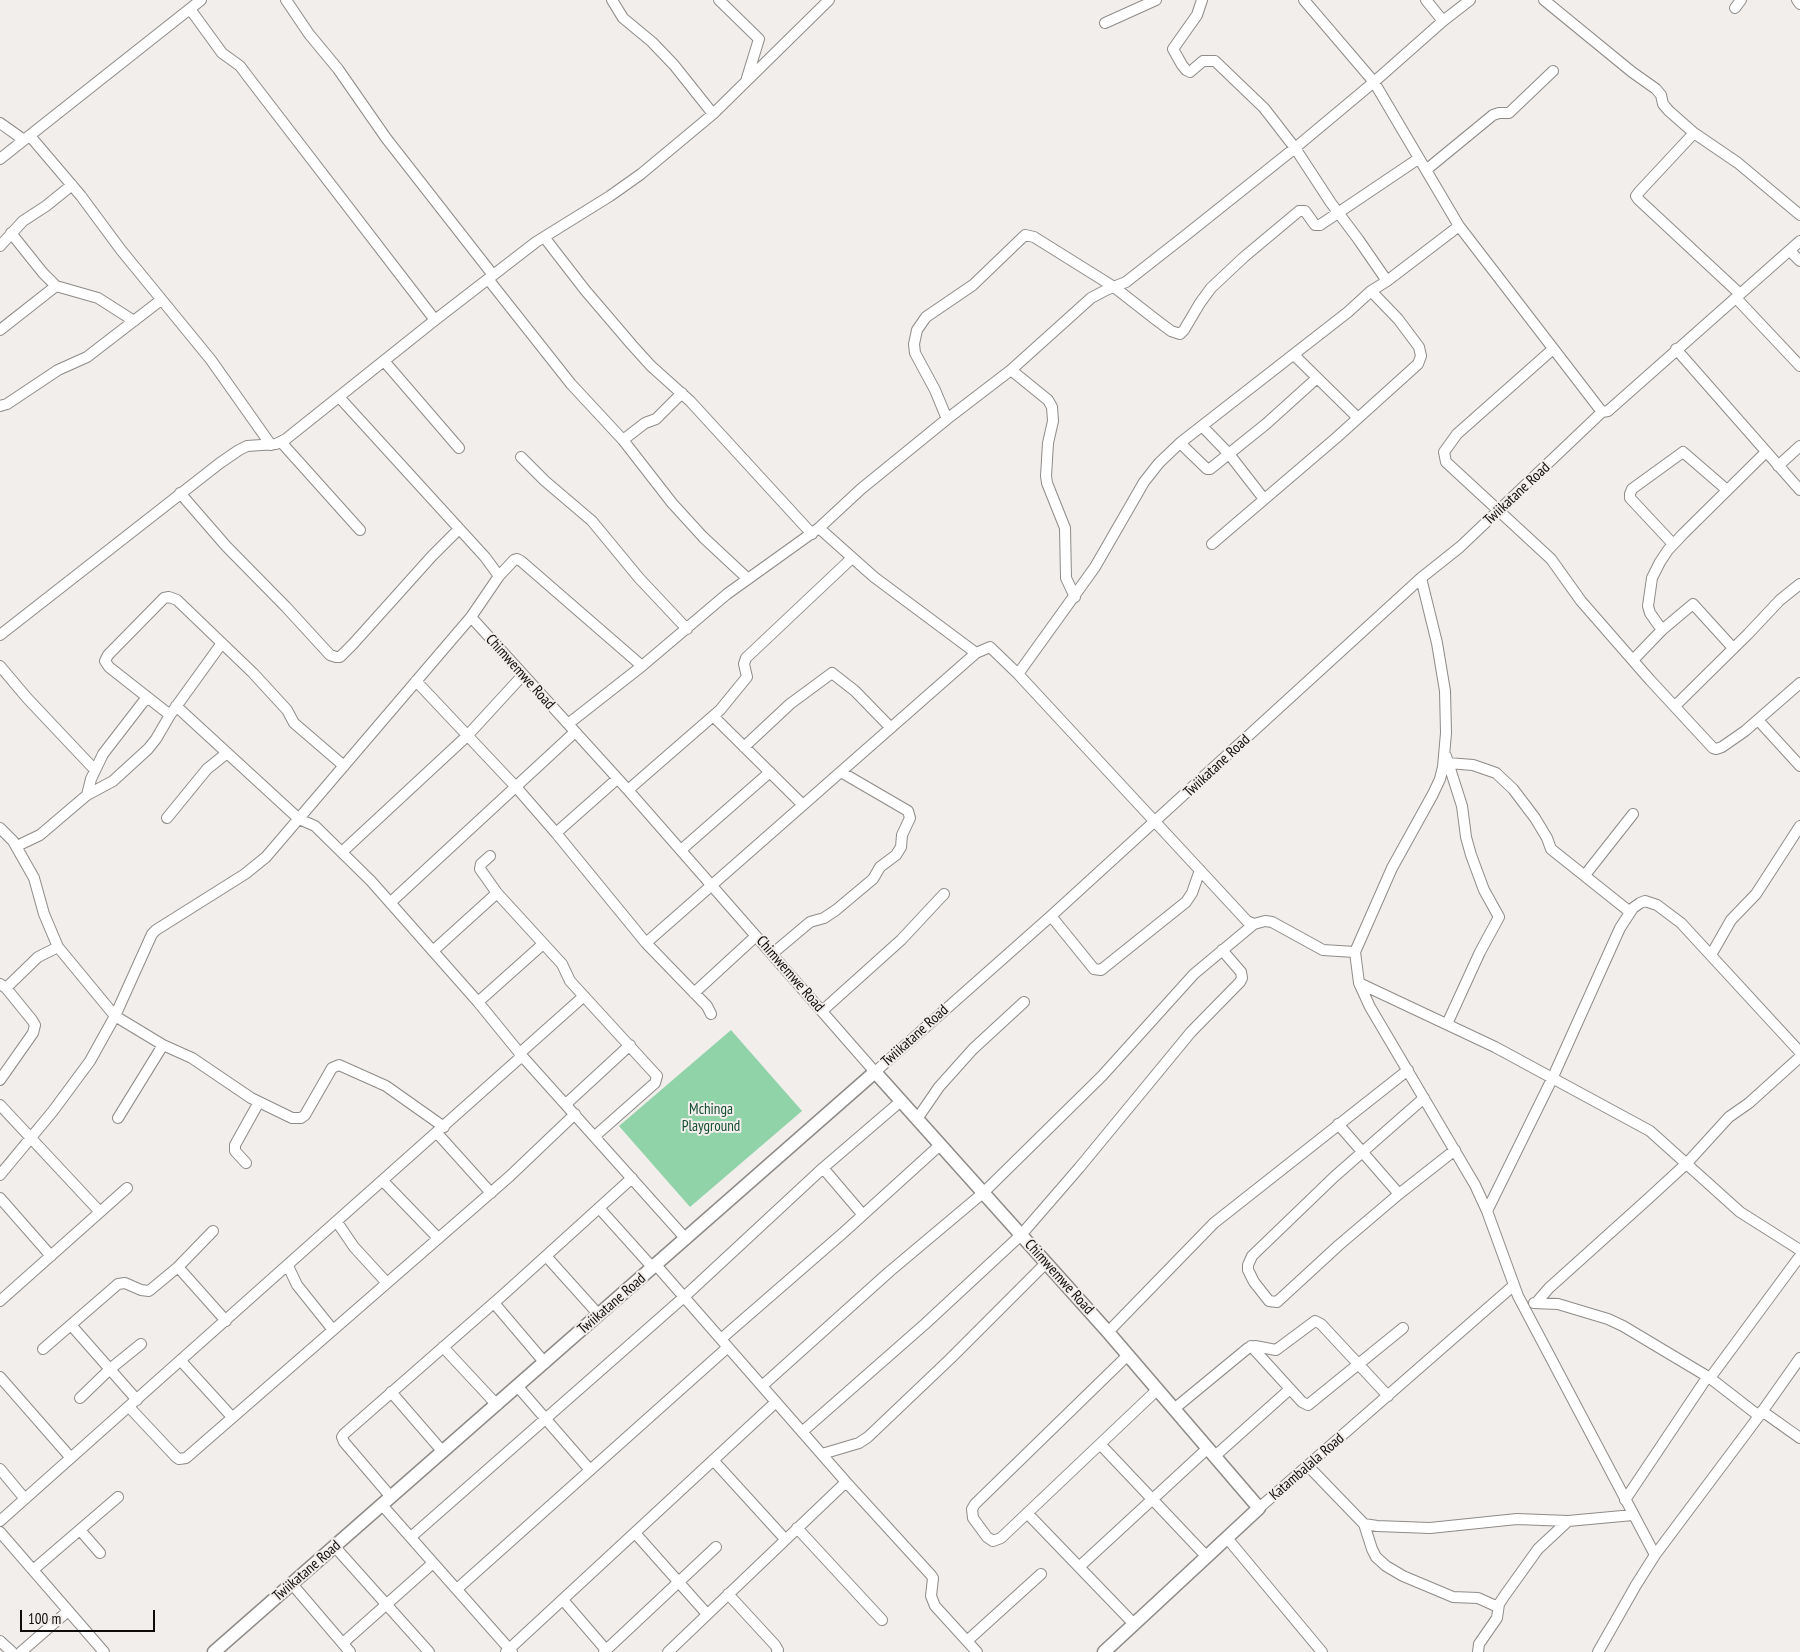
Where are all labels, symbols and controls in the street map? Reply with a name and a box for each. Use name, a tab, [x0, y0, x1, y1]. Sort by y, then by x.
street label: Twiikatane Road	[1480, 459, 1554, 529]
street label: Chimwemwe Road	[482, 631, 558, 713]
street label: Twiikatane Road	[1180, 731, 1254, 801]
street label: Chimwemwe Road	[752, 932, 828, 1016]
street label: Twiikatane Road	[878, 1001, 952, 1071]
park label: Mchinga Playground	[682, 1101, 740, 1136]
street label: Chimwemwe Road	[1021, 1236, 1097, 1318]
street label: Twiikatane Road	[574, 1270, 650, 1338]
street label: Katambalala Road	[1266, 1430, 1348, 1504]
street label: Twiikatane Road	[269, 1537, 345, 1605]
scale bar	[22, 1600, 158, 1632]
text: 100 m	[28, 1609, 61, 1628]

